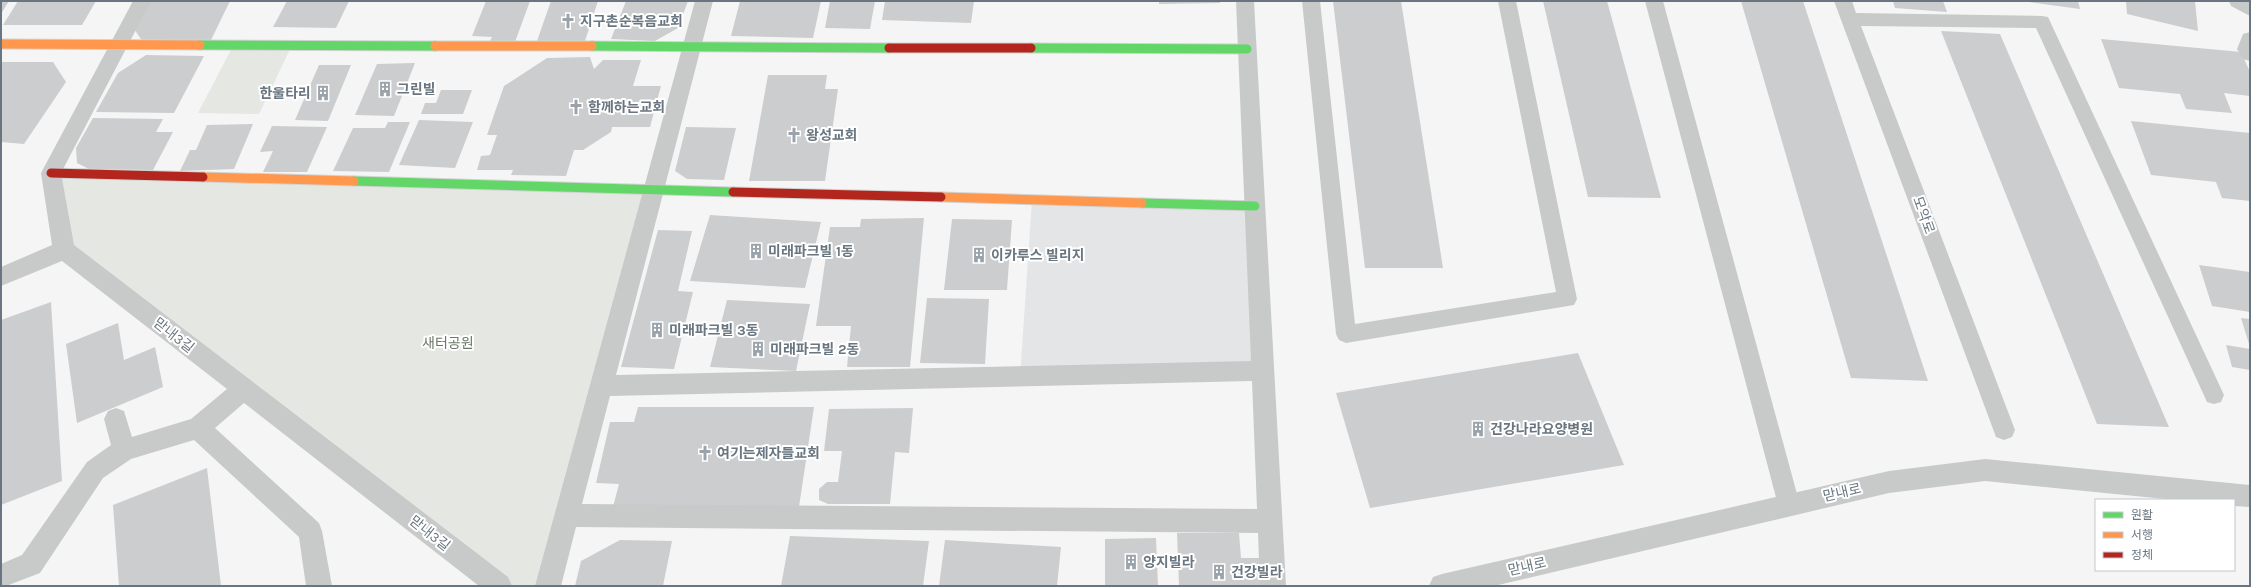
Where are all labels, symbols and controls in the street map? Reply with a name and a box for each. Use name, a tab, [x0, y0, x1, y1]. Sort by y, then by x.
church icon: 지구촌순복음교회	[559, 12, 577, 30]
place label: 지구촌순복음교회	[580, 13, 683, 30]
building icon: 그린빌	[376, 80, 394, 98]
place label: 그린빌	[397, 81, 436, 98]
building icon: 한울타리	[314, 84, 332, 102]
place label: 한울타리	[259, 85, 311, 102]
church icon: 함께하는교회	[567, 98, 585, 116]
place label: 함께하는교회	[588, 99, 665, 116]
church icon: 왕성교회	[785, 126, 803, 144]
place label: 왕성교회	[806, 127, 858, 144]
street label: 모악로	[1909, 194, 1938, 236]
building icon: 미래파크빌 1동	[747, 242, 765, 260]
place label: 미래파크빌 1동	[768, 243, 854, 260]
building icon: 이카루스 빌리지	[970, 246, 988, 264]
place label: 이카루스 빌리지	[991, 247, 1085, 264]
street label: 맏내3길	[150, 314, 197, 357]
building icon: 미래파크빌 3동	[648, 321, 666, 339]
place label: 미래파크빌 3동	[669, 322, 759, 339]
park label: 새터공원	[422, 335, 474, 352]
building icon: 미래파크빌 2동	[749, 340, 767, 358]
place label: 미래파크빌 2동	[770, 341, 859, 358]
building icon: 건강나라요양병원	[1469, 420, 1487, 438]
place label: 건강나라요양병원	[1490, 421, 1593, 438]
church icon: 여기는제자들교회	[696, 444, 714, 462]
place label: 여기는제자들교회	[717, 445, 820, 462]
street label: 맏내로	[1821, 480, 1863, 505]
legend	[2095, 499, 2235, 571]
text: 원활	[2131, 508, 2153, 522]
street label: 맏내3길	[406, 512, 453, 555]
text: 서행	[2131, 528, 2153, 542]
text: 정체	[2131, 548, 2153, 562]
building icon: 양지빌라	[1122, 553, 1140, 571]
place label: 양지빌라	[1143, 554, 1195, 571]
street label: 맏내로	[1506, 554, 1548, 579]
building icon: 건강빌라	[1210, 563, 1228, 581]
place label: 건강빌라	[1231, 564, 1283, 581]

